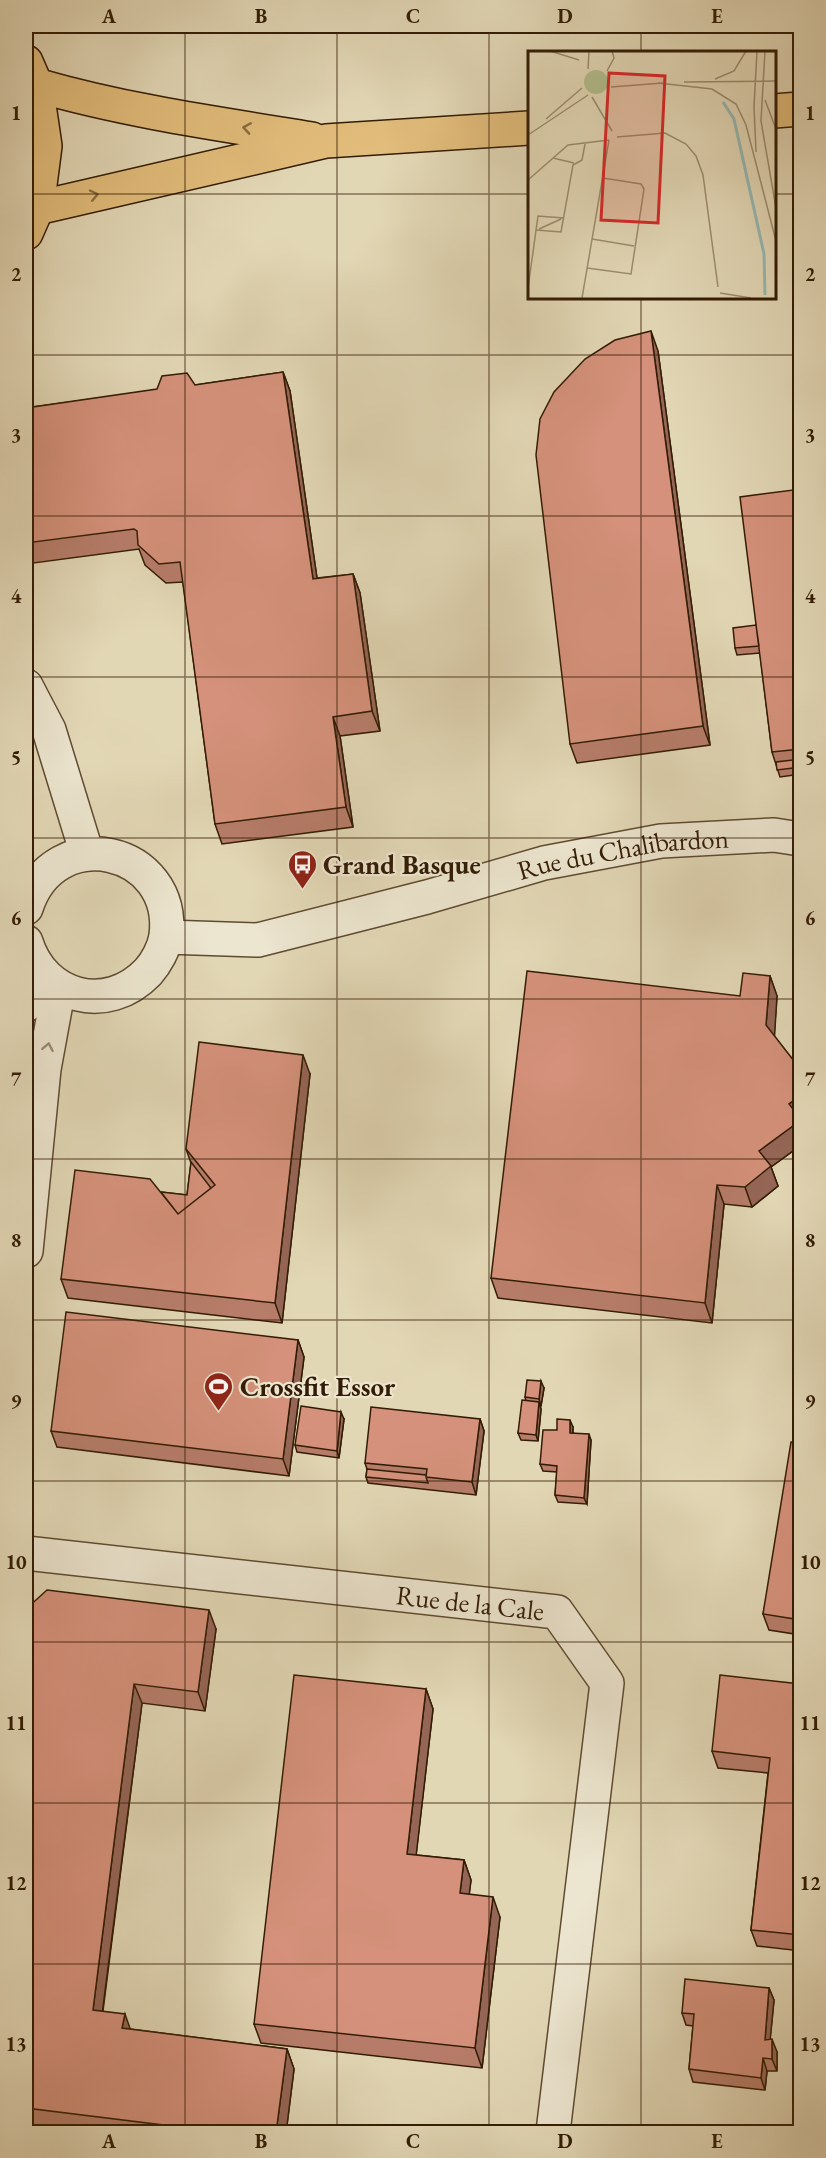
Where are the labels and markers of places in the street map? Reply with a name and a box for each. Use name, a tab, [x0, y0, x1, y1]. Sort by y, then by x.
place label: Grand Basque	[323, 847, 481, 882]
bus stop icon: Grand Basque	[286, 848, 318, 890]
place label: Crossfit Essor	[240, 1369, 396, 1404]
sports icon: Crossfit Essor	[203, 1370, 235, 1412]

